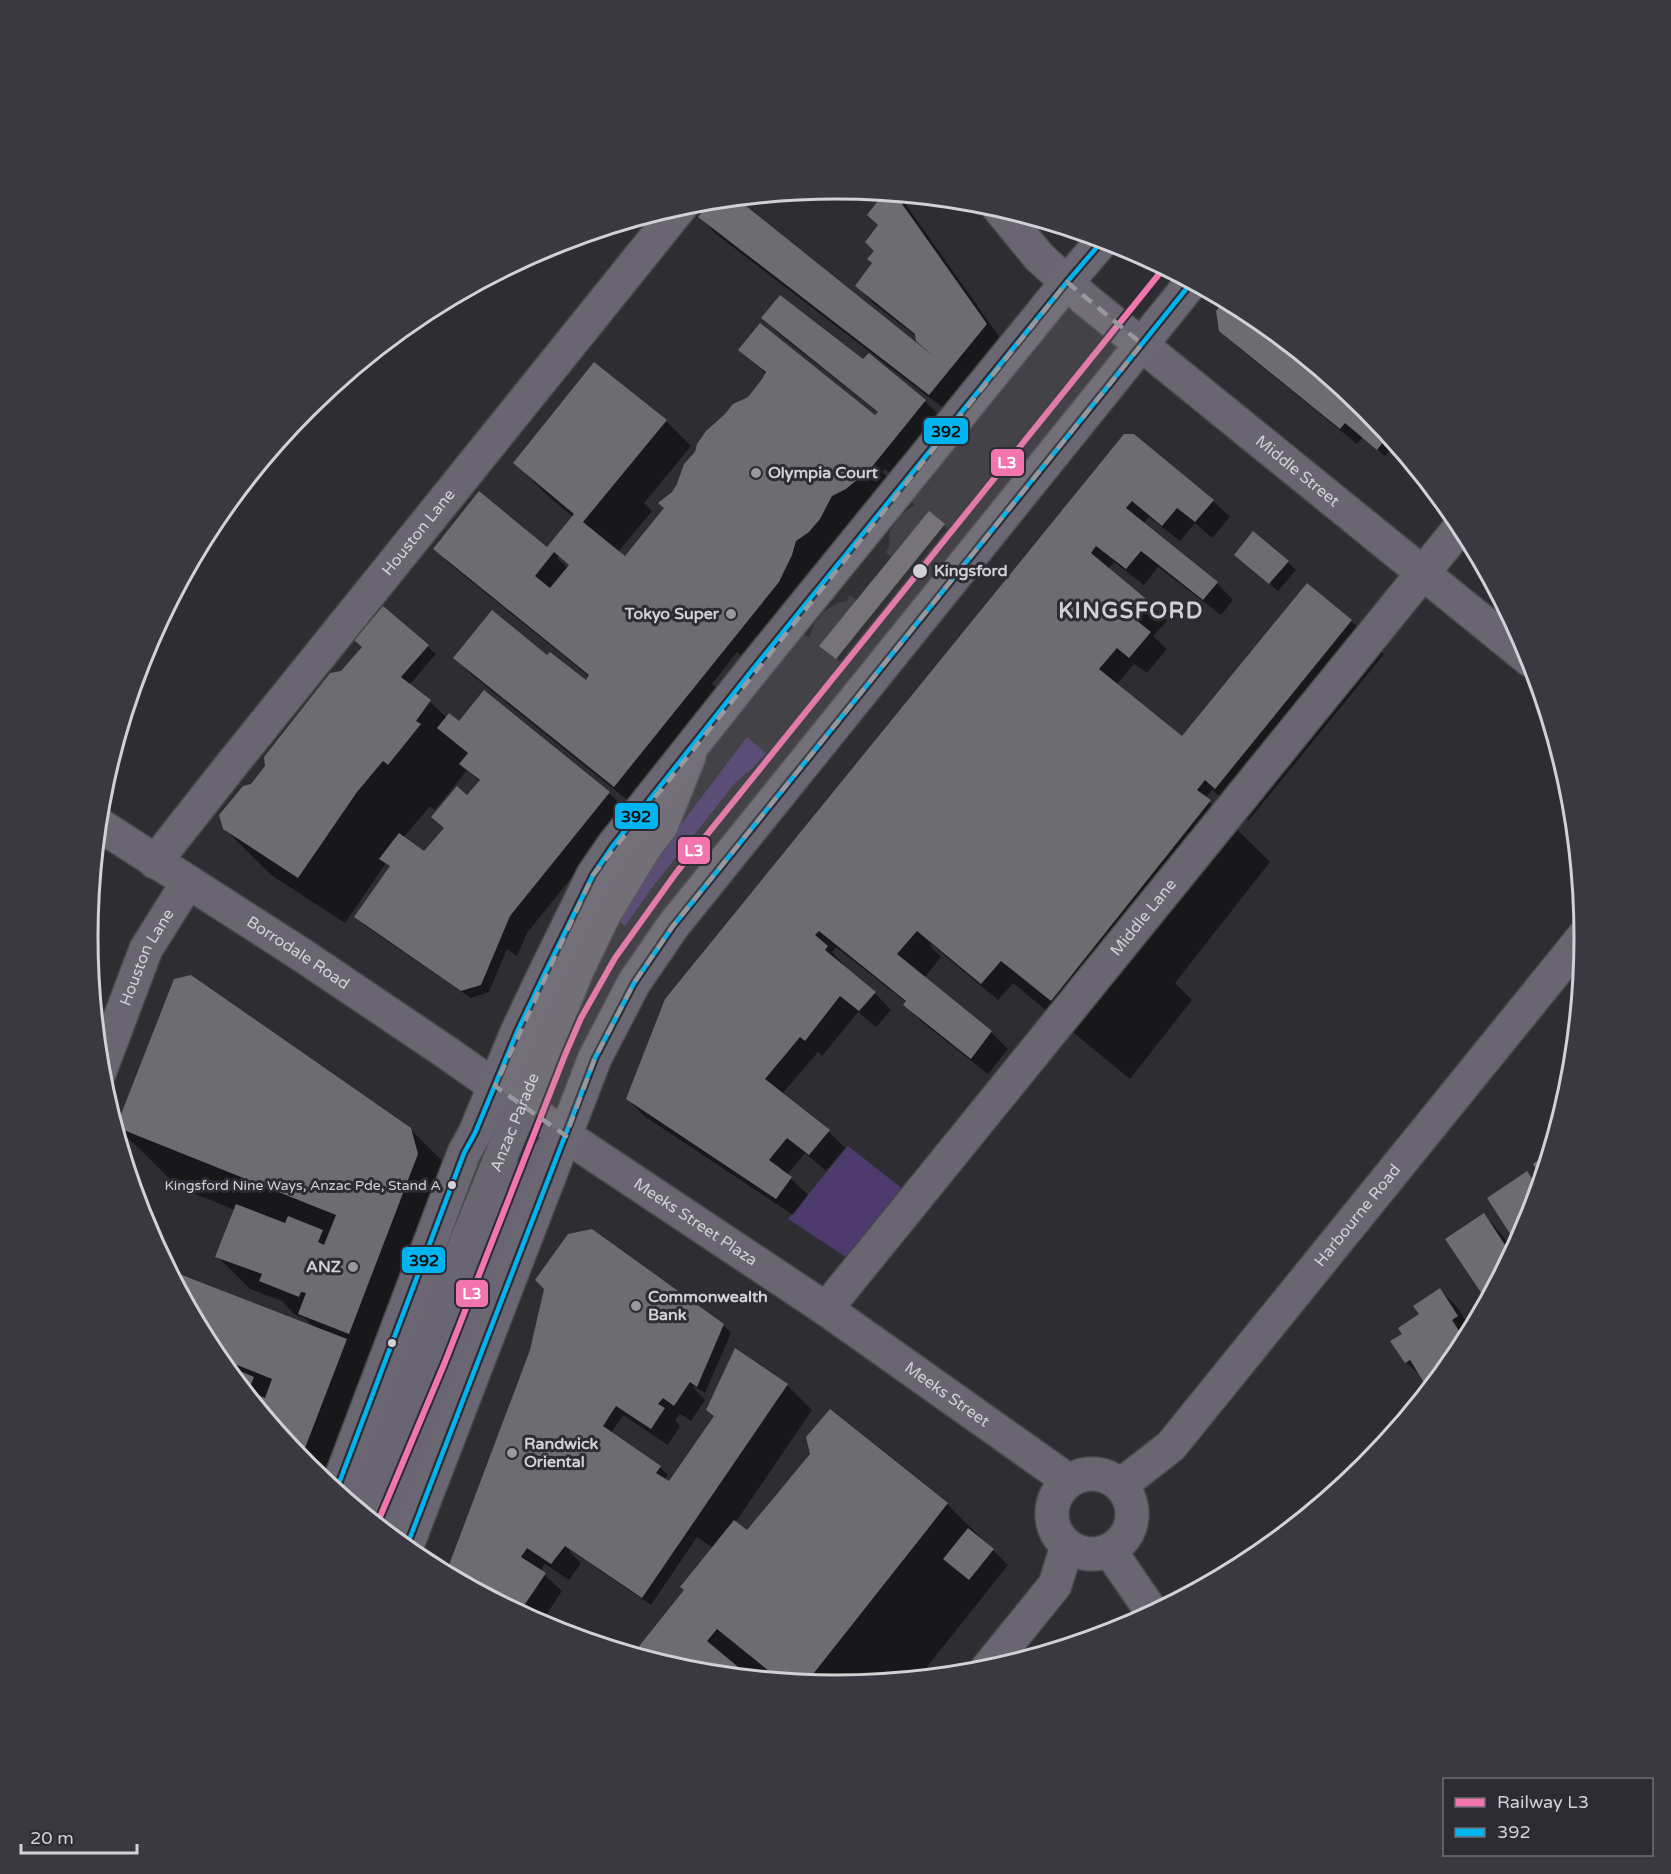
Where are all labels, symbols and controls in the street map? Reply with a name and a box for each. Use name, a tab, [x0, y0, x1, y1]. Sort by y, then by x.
line badge: 392	[923, 417, 969, 445]
text: 392	[931, 422, 961, 442]
street label: Middle Street	[1251, 431, 1343, 511]
line badge: L3	[990, 448, 1025, 477]
text: L3	[997, 453, 1017, 473]
place label: Olympia Court	[768, 463, 879, 483]
marker: Olympia Court	[749, 466, 763, 480]
street label: Houston Lane	[378, 485, 459, 580]
place label: Kingsford	[934, 561, 1008, 581]
marker: Kingsford	[911, 562, 929, 580]
district label: KINGSFORD	[1058, 598, 1204, 624]
place label: Tokyo Super	[624, 604, 720, 624]
marker: Tokyo Super	[724, 607, 738, 621]
line badge: 392	[614, 802, 659, 830]
text: 392	[621, 807, 651, 827]
line badge: L3	[677, 836, 711, 865]
text: L3	[684, 841, 704, 861]
street label: Middle Lane	[1106, 875, 1181, 960]
street label: Houston Lane	[115, 905, 179, 1009]
street label: Borrodale Road	[243, 912, 353, 994]
street label: Anzac Parade	[486, 1070, 544, 1175]
street label: Harbourne Road	[1310, 1160, 1405, 1271]
street label: Meeks Street Plaza	[630, 1174, 761, 1270]
place label: Kingsford Nine Ways, Anzac Pde, Stand A	[164, 1177, 441, 1194]
marker: Kingsford Nine Ways, Anzac Pde, Stand A	[446, 1179, 458, 1191]
line badge: 392	[401, 1246, 446, 1274]
text: 392	[409, 1251, 439, 1271]
place label: ANZ	[306, 1257, 341, 1277]
marker: ANZ	[346, 1260, 360, 1274]
line badge: L3	[455, 1279, 489, 1308]
text: L3	[462, 1284, 482, 1304]
place label: Commonwealth Bank	[648, 1287, 768, 1325]
marker: Commonwealth Bank	[629, 1299, 643, 1313]
unlabelled marker	[386, 1337, 398, 1349]
street label: Meeks Street	[900, 1358, 993, 1432]
place label: Randwick Oriental	[524, 1434, 598, 1472]
marker: Randwick Oriental	[505, 1446, 519, 1460]
legend	[1443, 1778, 1653, 1856]
text: Railway L3	[1497, 1791, 1589, 1813]
scale bar	[21, 1817, 136, 1855]
text: 392	[1497, 1821, 1531, 1843]
text: 20 m	[30, 1827, 74, 1849]

